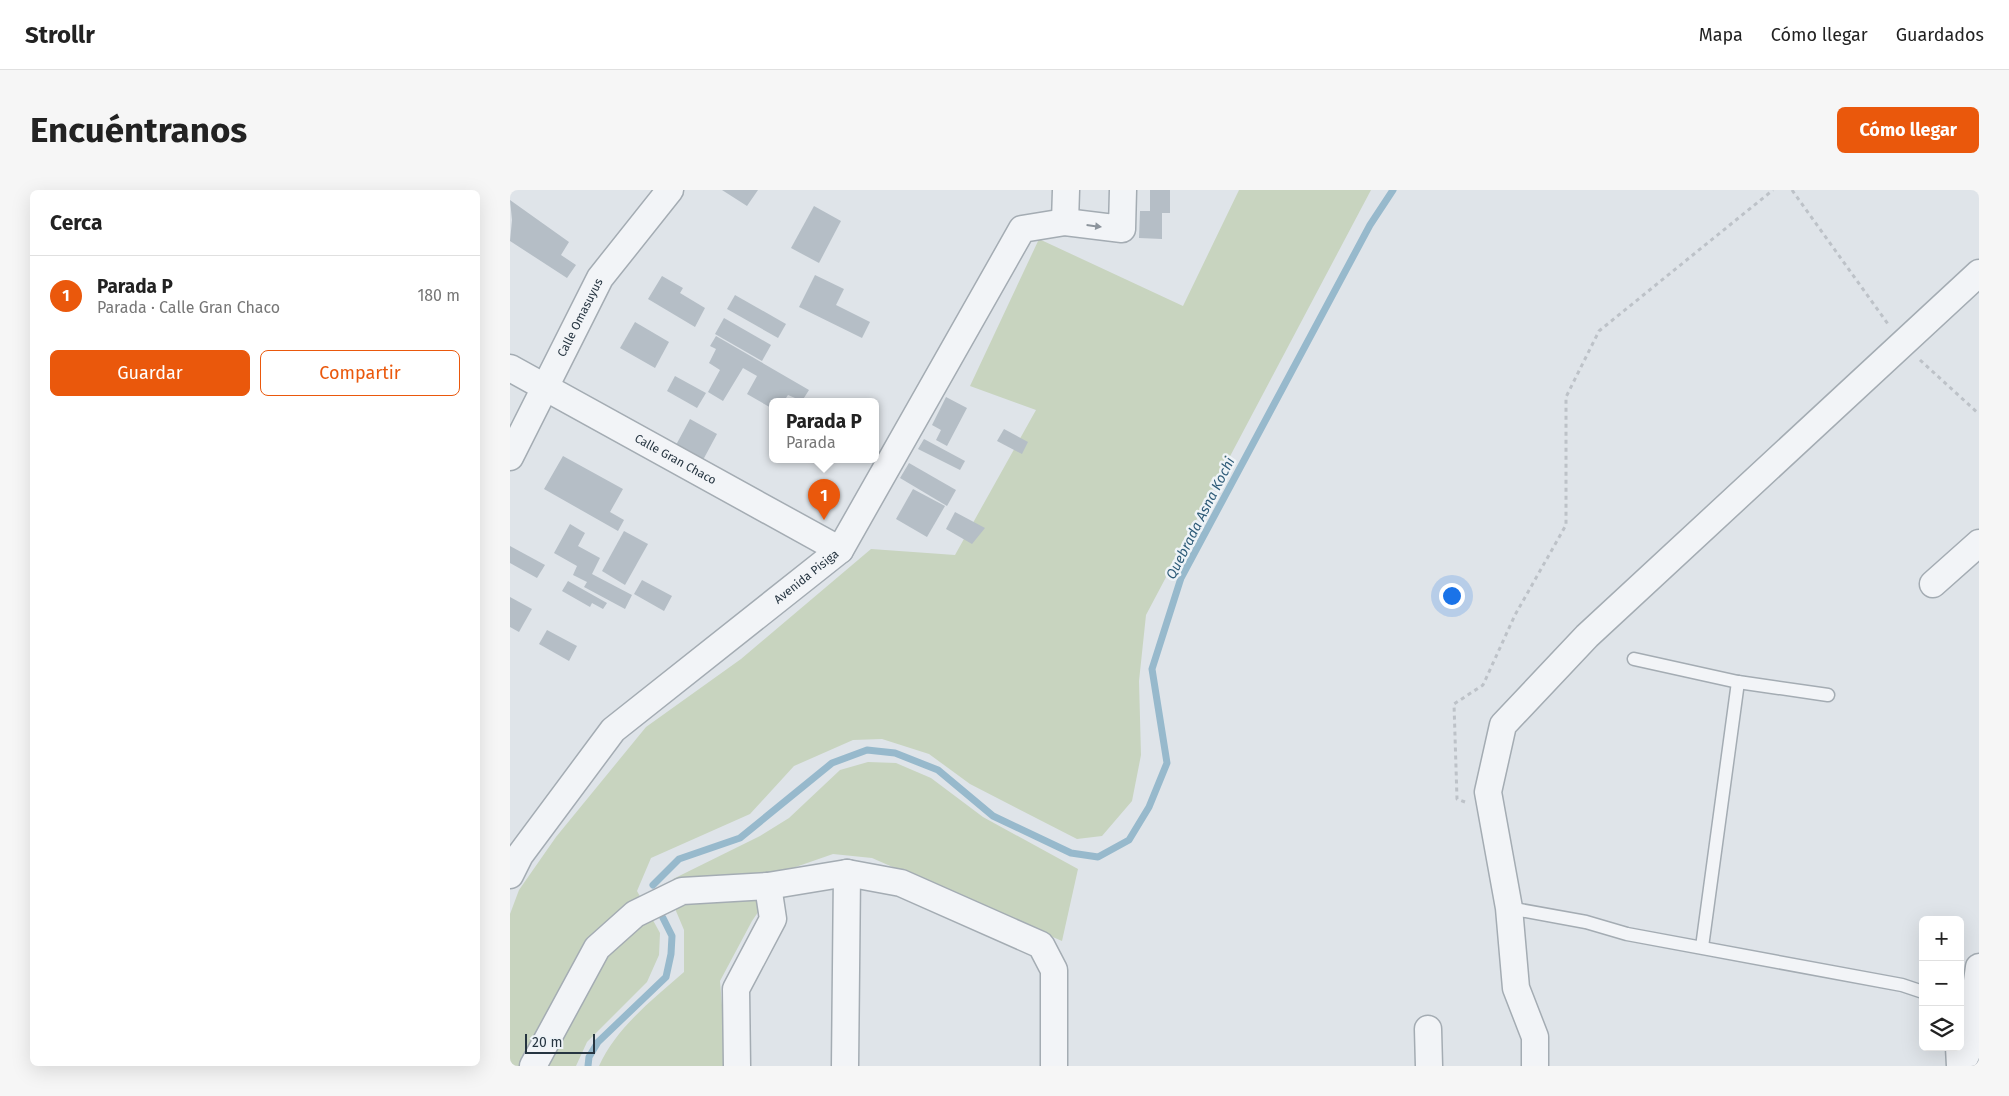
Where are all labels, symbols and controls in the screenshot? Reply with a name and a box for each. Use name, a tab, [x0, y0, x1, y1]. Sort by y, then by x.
text: Strollr	[25, 21, 95, 49]
text: Mapa	[1699, 24, 1743, 46]
text: Cómo llegar	[1771, 24, 1868, 46]
text: Guardados	[1896, 24, 1984, 46]
button: Cómo llegar	[1837, 107, 1979, 153]
text: Encuéntranos	[30, 109, 247, 151]
text: Cerca	[50, 210, 102, 236]
one-way arrow	[1086, 222, 1102, 230]
text: Parada P	[97, 275, 173, 298]
street label: Calle Omasuyus	[555, 276, 606, 359]
text: 1	[62, 286, 70, 305]
text: 180 m	[417, 286, 460, 305]
text: Parada · Calle Gran Chaco	[97, 298, 280, 317]
button: Guardar	[50, 350, 250, 396]
button: Compartir	[260, 350, 460, 396]
popup	[769, 398, 879, 463]
text: Parada P	[786, 410, 862, 433]
street label: Calle Gran Chaco	[632, 431, 719, 487]
text: Parada	[786, 433, 836, 452]
water label: Quebrada Asna Kochi	[1162, 454, 1239, 582]
pin: 1	[808, 479, 840, 520]
street label: Avenida Pisiga	[771, 547, 842, 607]
your location	[1439, 583, 1465, 609]
map controls	[1919, 916, 1964, 1051]
button: +	[1919, 916, 1964, 961]
button: −	[1919, 961, 1964, 1006]
button: layers	[1919, 1006, 1964, 1051]
scale bar	[525, 1031, 595, 1054]
text: 20 m	[532, 1034, 562, 1051]

